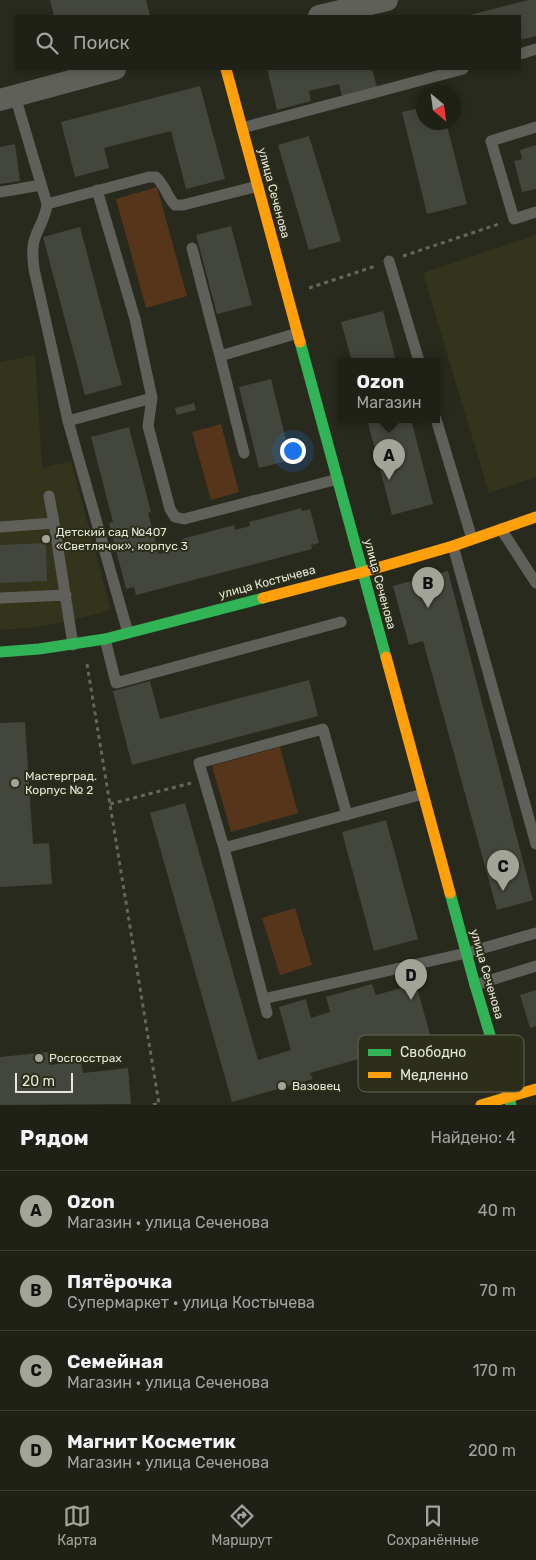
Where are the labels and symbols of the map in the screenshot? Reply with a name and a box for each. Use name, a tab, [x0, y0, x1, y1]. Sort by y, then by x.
north arrow	[416, 85, 461, 130]
street label: улица Сеченова	[255, 146, 293, 240]
your location	[280, 438, 306, 464]
pin: A	[373, 439, 405, 480]
place label: Детский сад №407 «Светлячок», корпус 3	[56, 525, 188, 553]
marker: Детский сад №407 «Светлячок», корпус 3	[40, 533, 52, 545]
street label: улица Сеченова	[361, 537, 399, 631]
street label: улица Костычева	[217, 562, 317, 602]
pin: B	[412, 567, 444, 608]
place label: Мастерград. Корпус № 2	[25, 769, 97, 797]
marker: Мастерград. Корпус № 2	[9, 777, 21, 789]
pin: C	[487, 850, 519, 891]
street label: улица Сеченова	[467, 927, 507, 1021]
pin: D	[395, 959, 427, 1000]
legend	[358, 1035, 524, 1092]
text: Свободно	[400, 1044, 466, 1061]
place label: Росгосстрах	[49, 1051, 122, 1065]
marker: Росгосстрах	[33, 1052, 45, 1064]
text: Медленно	[400, 1067, 468, 1084]
scale bar	[15, 1070, 72, 1093]
place label: Вазовец	[292, 1079, 341, 1093]
marker: Вазовец	[276, 1080, 288, 1092]

